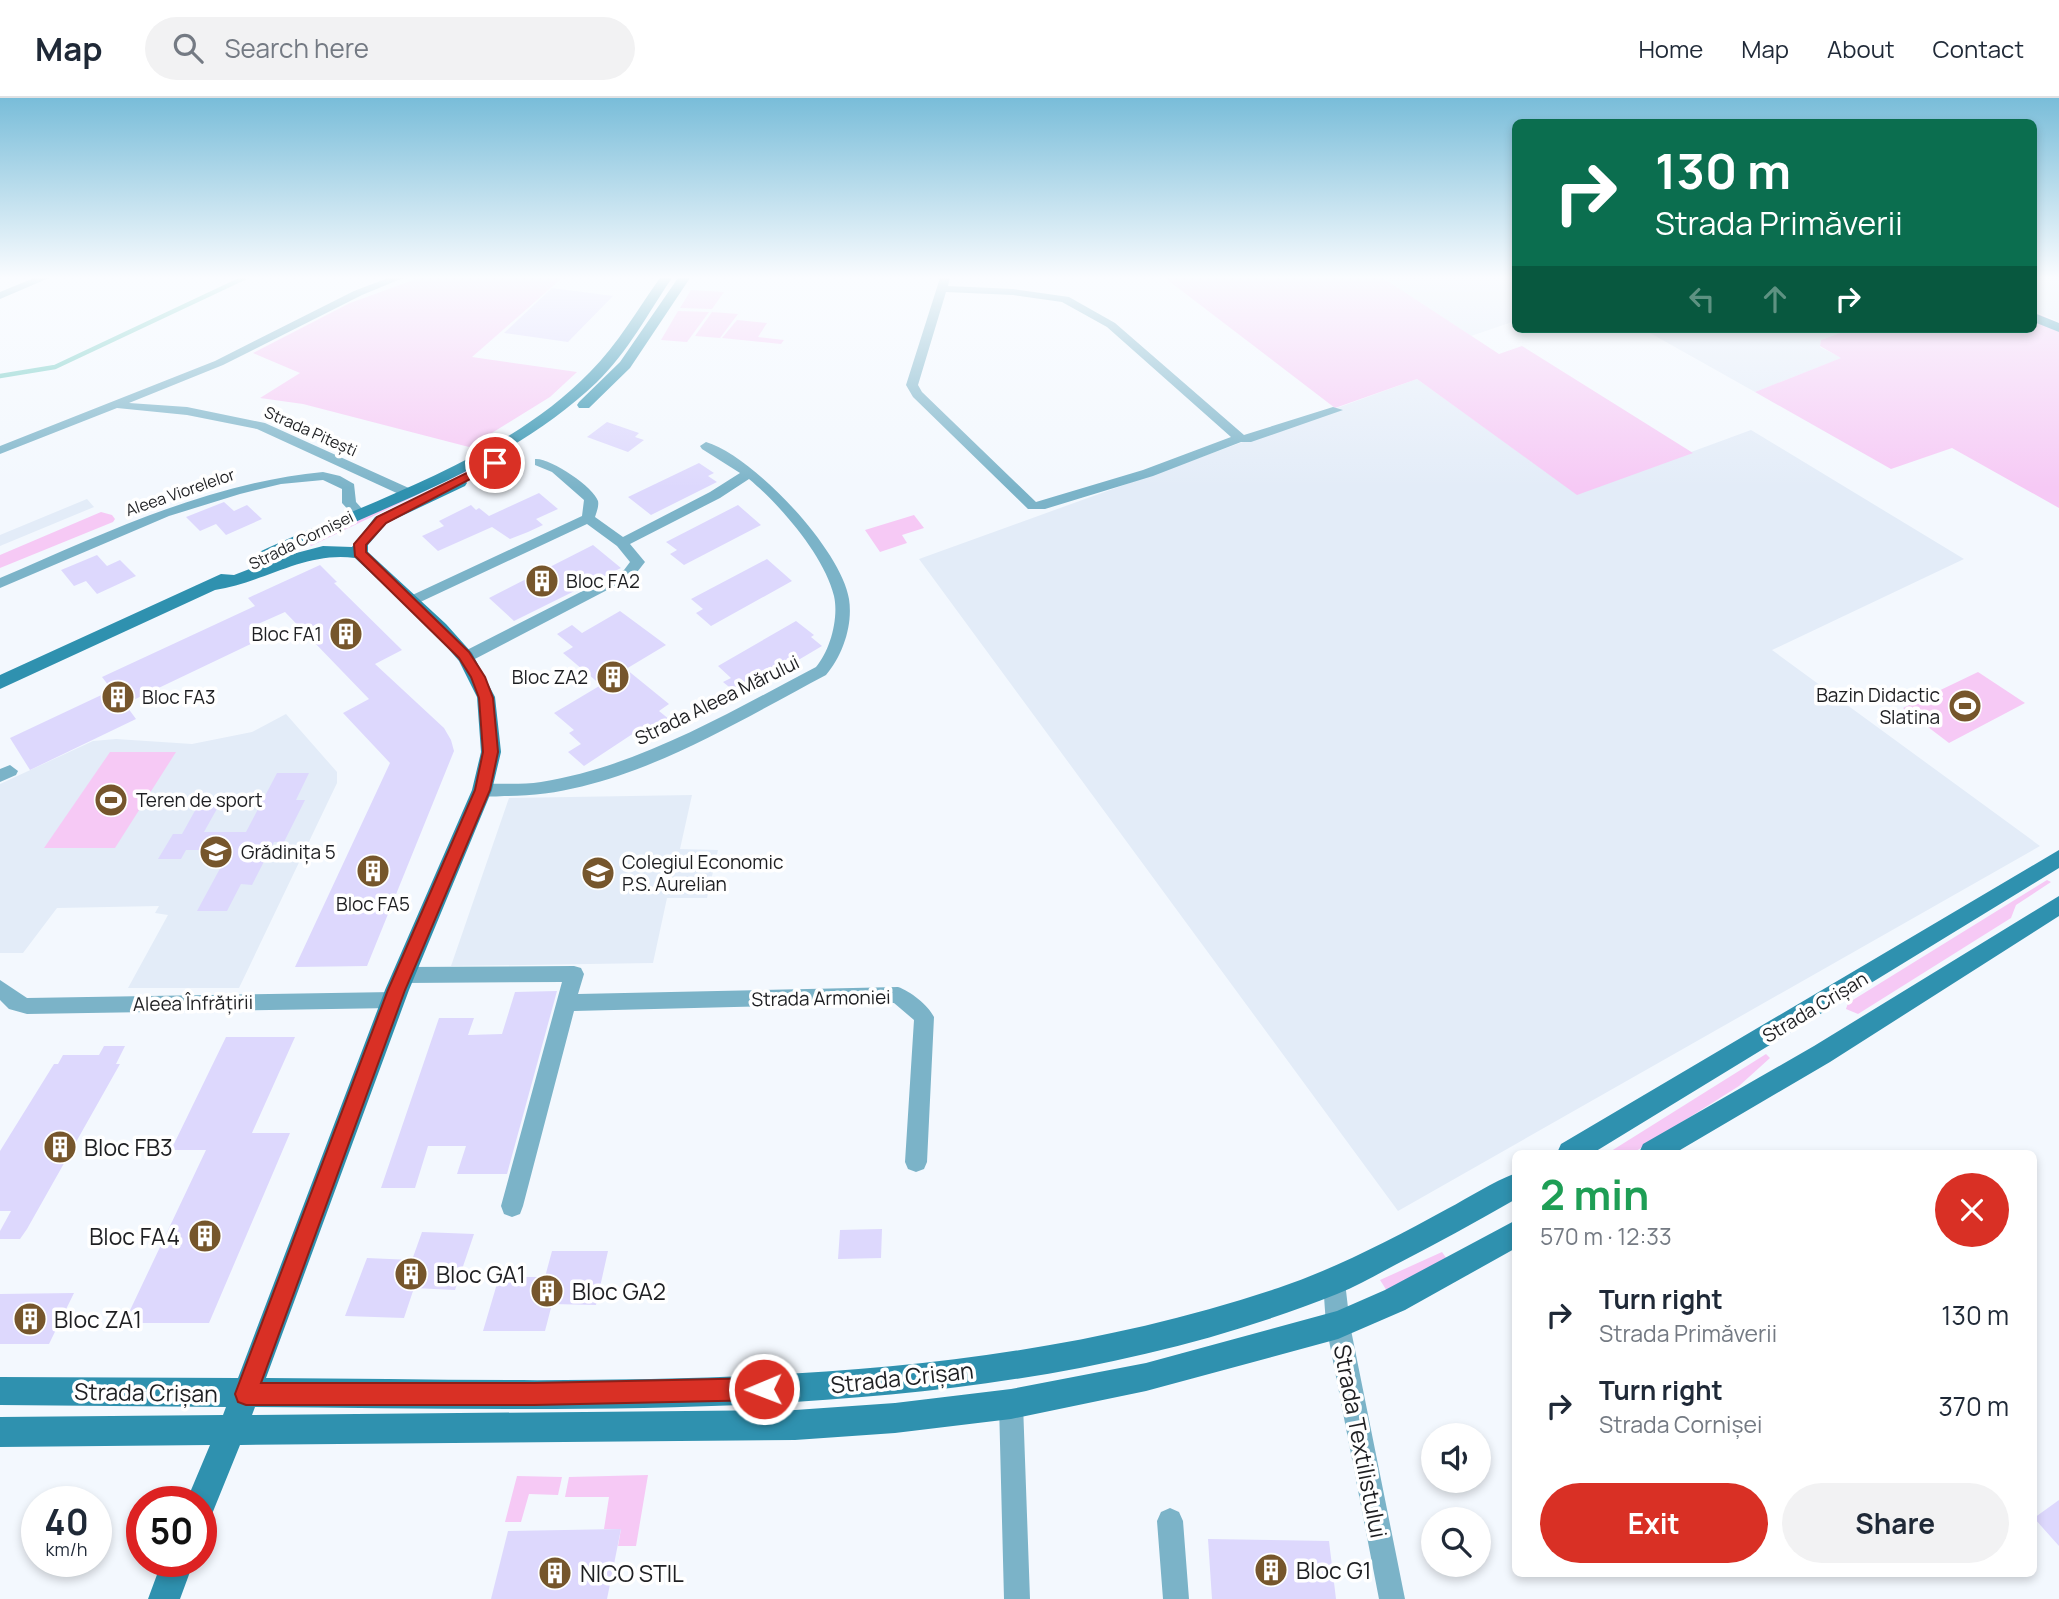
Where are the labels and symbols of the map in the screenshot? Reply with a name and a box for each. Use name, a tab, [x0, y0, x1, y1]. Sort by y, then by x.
street label: Strada Pitești	[261, 401, 361, 461]
pin	[465, 433, 525, 493]
street label: Aleea Viorelelor	[122, 463, 238, 521]
street label: Strada Cornișei	[245, 505, 357, 575]
building icon: Bloc FA2	[523, 562, 561, 600]
place label: Bloc FA2	[566, 568, 640, 594]
building icon: Bloc FA1	[327, 615, 365, 653]
place label: Bloc FA1	[252, 621, 322, 647]
street label: Strada Aleea Mărului	[631, 649, 803, 751]
building icon: Bloc ZA2	[594, 658, 632, 696]
place label: Bloc ZA2	[512, 664, 588, 690]
building icon: Bloc FA3	[99, 678, 137, 716]
place label: Bazin Didactic Slatina	[1816, 682, 1940, 730]
place label: Bloc FA3	[142, 684, 216, 710]
sports icon: Bazin Didactic Slatina	[1946, 687, 1984, 725]
sports icon: Teren de sport	[92, 781, 130, 819]
place label: Teren de sport	[136, 787, 263, 813]
school or university icon: Grădinița 5	[197, 833, 235, 871]
place label: Grădinița 5	[241, 839, 336, 865]
place label: Colegiul Economic P.S. Aurelian	[622, 849, 783, 897]
building icon: Bloc FA5	[354, 852, 392, 890]
school or university icon: Colegiul Economic P.S. Aurelian	[579, 854, 617, 892]
place label: Bloc FA5	[336, 891, 410, 917]
street label: Strada Crișan	[1757, 965, 1873, 1049]
street label: Strada Armoniei	[751, 984, 891, 1012]
street label: Aleea Înfrățirii	[133, 989, 253, 1017]
building icon: Bloc FB3	[41, 1128, 79, 1166]
place label: Bloc FB3	[84, 1131, 173, 1163]
building icon: Bloc FA4	[186, 1217, 224, 1255]
place label: Bloc FA4	[89, 1220, 180, 1252]
building icon: Bloc GA1	[392, 1255, 430, 1293]
place label: Bloc GA1	[436, 1258, 526, 1290]
building icon: Bloc GA2	[528, 1272, 566, 1310]
place label: Bloc GA2	[572, 1275, 666, 1307]
building icon: Bloc ZA1	[11, 1300, 49, 1338]
place label: Bloc ZA1	[54, 1303, 142, 1335]
street label: Strada Textilistului	[1327, 1341, 1395, 1541]
position arrow	[727, 1352, 801, 1426]
street label: Strada Crișan	[829, 1354, 975, 1400]
street label: Strada Crișan	[74, 1375, 218, 1409]
speed limit sign: 50	[126, 1486, 217, 1577]
building icon: Bloc G1	[1252, 1551, 1290, 1589]
building icon: NICO STIL	[536, 1554, 574, 1592]
place label: Bloc G1	[1296, 1554, 1372, 1586]
place label: NICO STIL	[580, 1557, 684, 1589]

